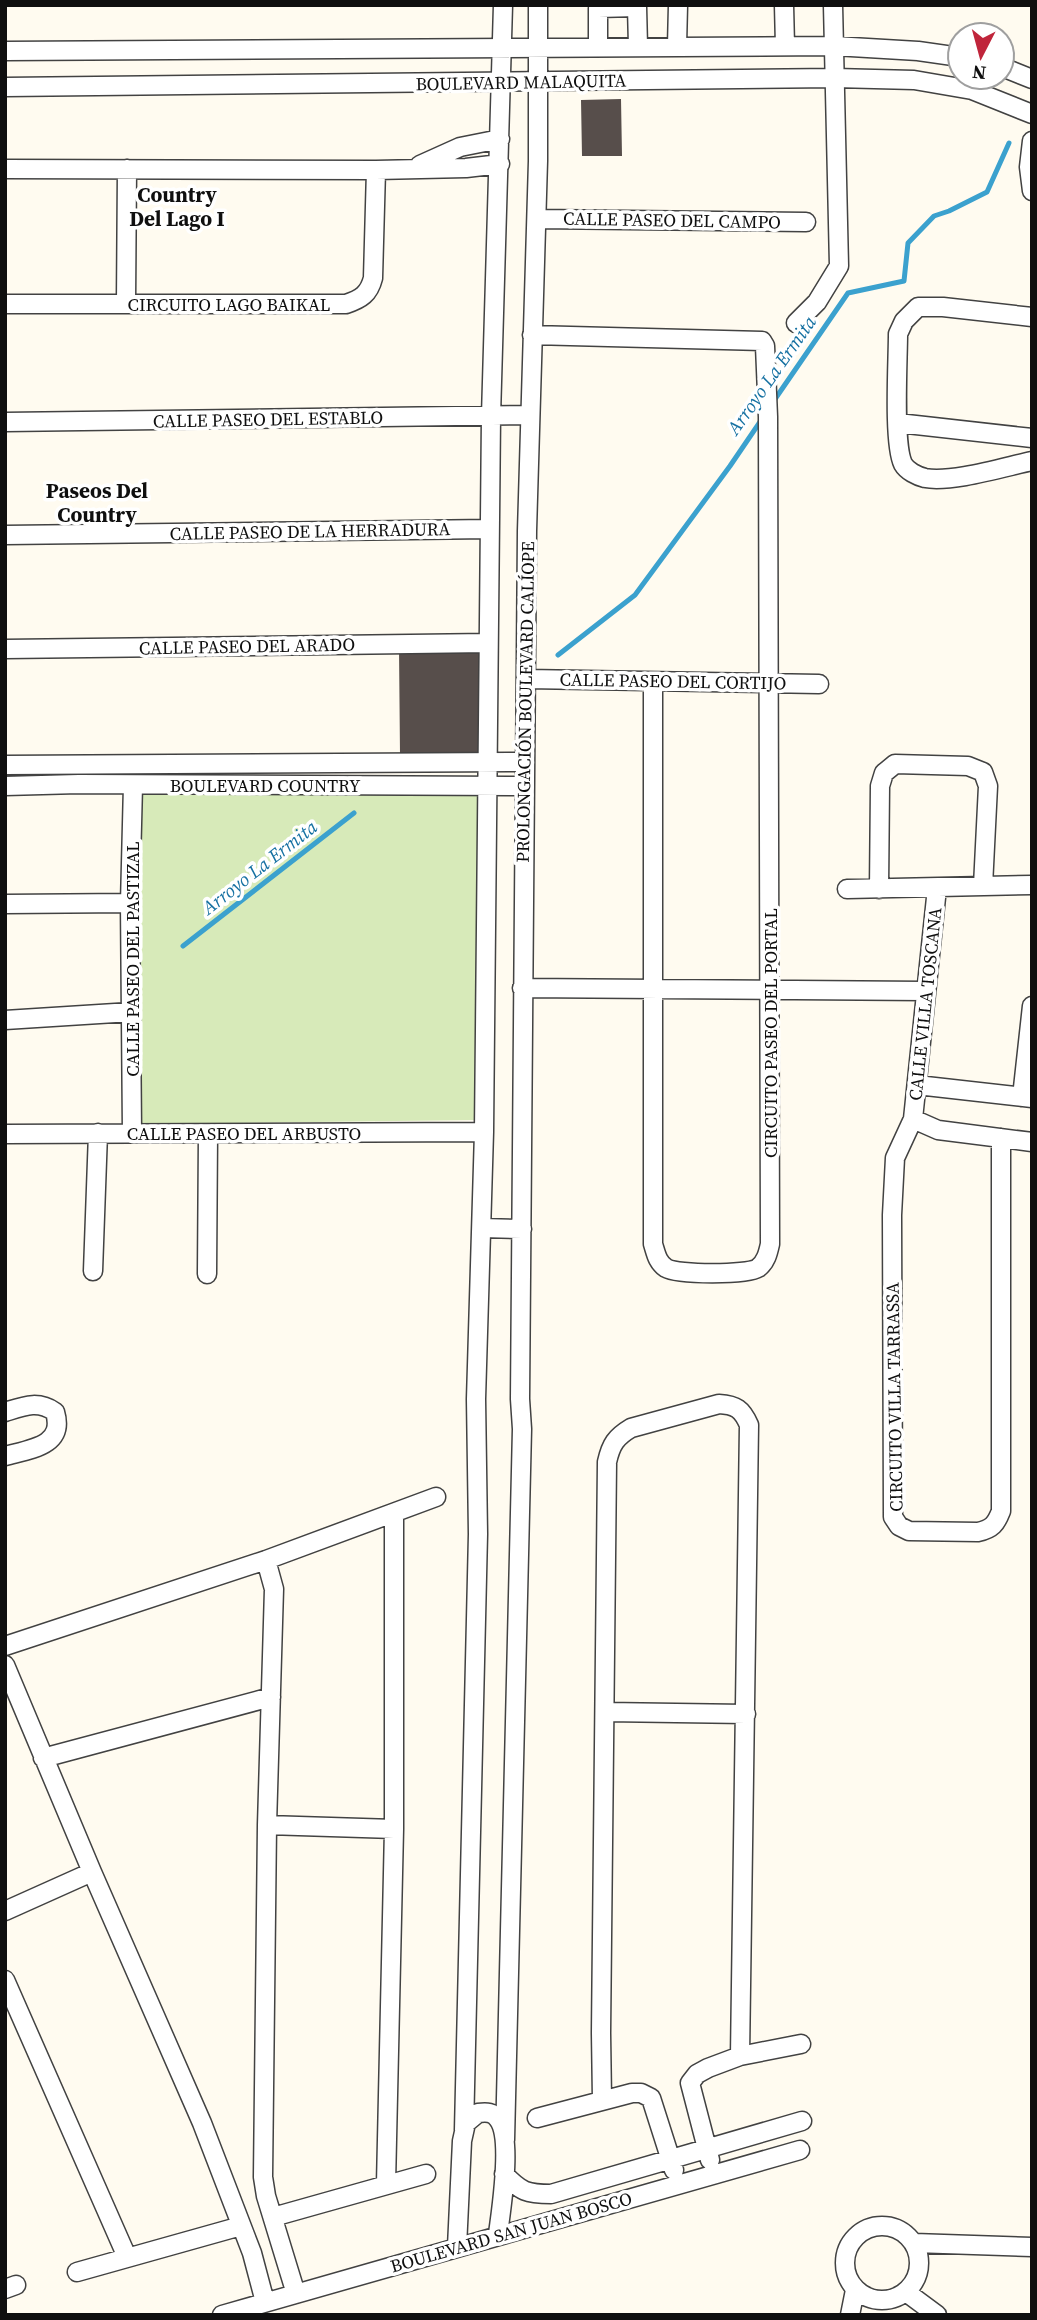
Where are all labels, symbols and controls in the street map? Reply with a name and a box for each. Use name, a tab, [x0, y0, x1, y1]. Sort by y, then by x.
north arrow	[946, 21, 1016, 91]
text: N	[971, 59, 987, 87]
street label: BOULEVARD MALAQUITA	[415, 68, 627, 96]
district label: Country Del Lago I	[129, 180, 225, 233]
street label: CALLE PASEO DEL CAMPO	[563, 206, 781, 234]
street label: CIRCUITO LAGO BAIKAL	[128, 292, 330, 317]
water label: Arroyo La Ermita	[720, 310, 822, 441]
street label: CALLE PASEO DEL ESTABLO	[153, 404, 383, 434]
district label: Paseos Del Country	[46, 476, 148, 529]
street label: CALLE PASEO DE LA HERRADURA	[169, 516, 451, 546]
street label: PROLONGACIÓN BOULEVARD CALÍOPE	[510, 541, 540, 863]
street label: CALLE PASEO DEL ARADO	[139, 632, 355, 660]
street label: CALLE PASEO DEL CORTIJO	[559, 667, 787, 695]
street label: BOULEVARD COUNTRY	[170, 773, 361, 798]
water label: Arroyo La Ermita	[195, 814, 322, 921]
street label: CALLE PASEO DEL PASTIZAL	[120, 841, 145, 1077]
street label: CALLE VILLA TOSCANA	[902, 906, 948, 1102]
street label: CIRCUITO PASEO DEL PORTAL	[758, 908, 783, 1158]
street label: CALLE PASEO DEL ARBUSTO	[127, 1121, 361, 1146]
street label: CIRCUITO VILLA TARRASSA	[879, 1282, 909, 1512]
street label: BOULEVARD SAN JUAN BOSCO	[387, 2185, 635, 2279]

